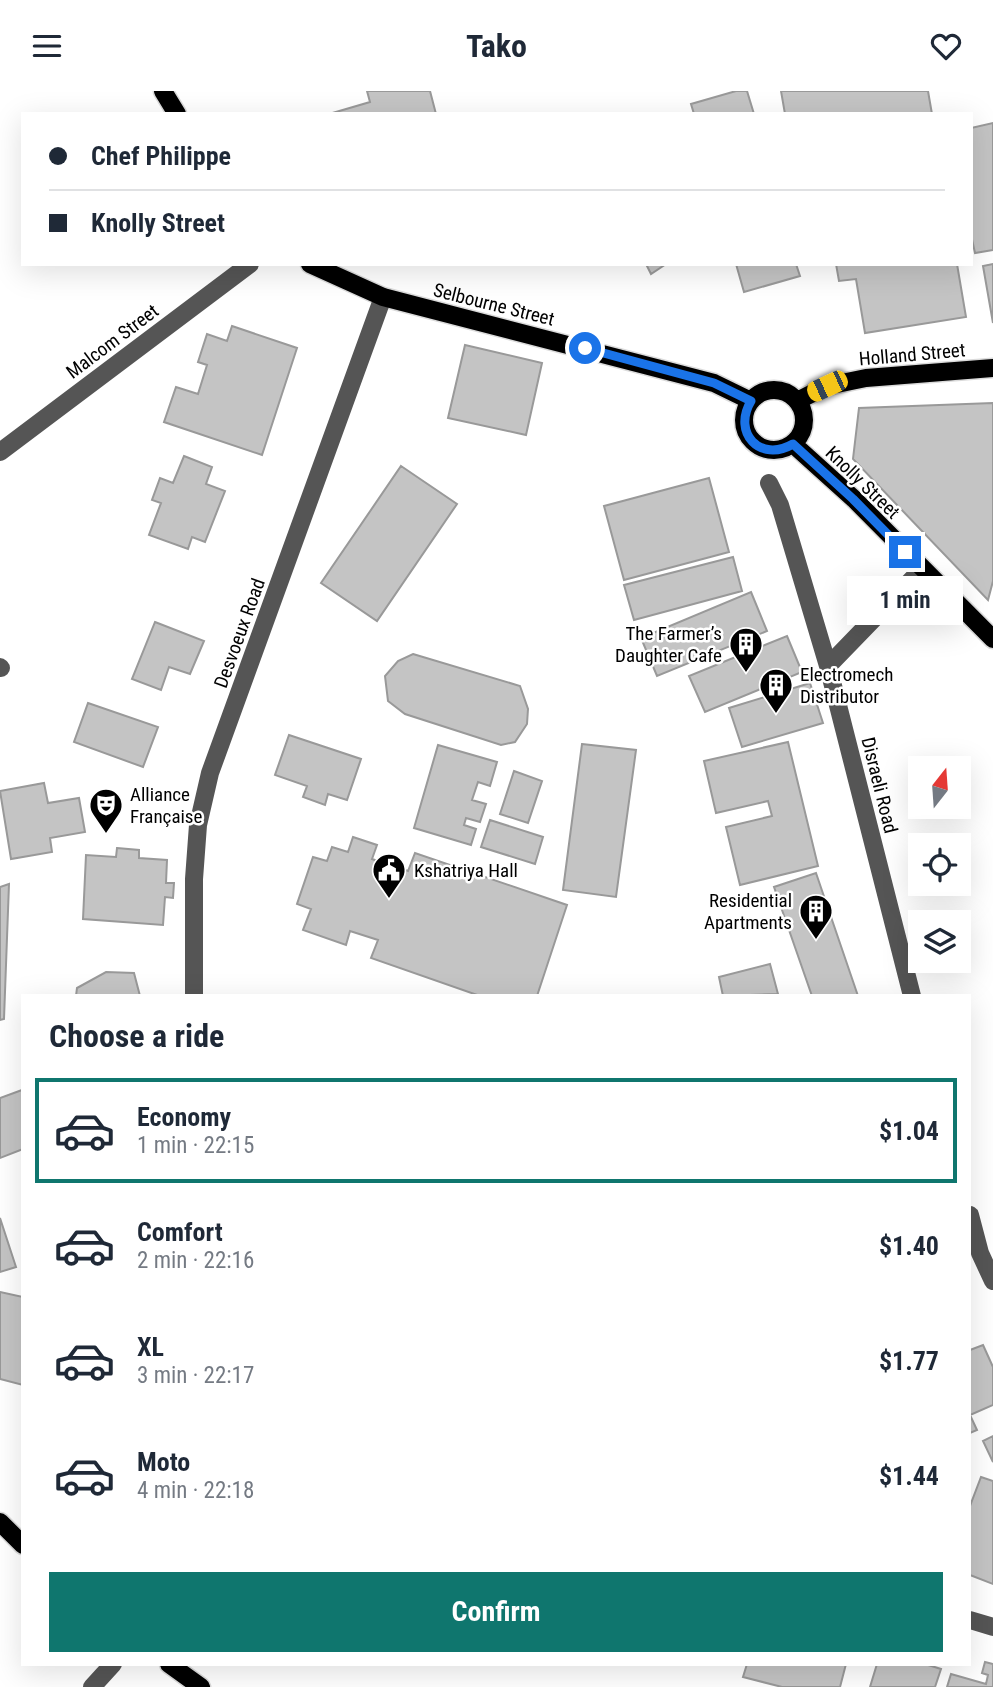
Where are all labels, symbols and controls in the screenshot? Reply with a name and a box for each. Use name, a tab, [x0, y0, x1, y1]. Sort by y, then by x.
icon: menu	[28, 27, 66, 65]
text: Tako	[466, 27, 527, 65]
icon: heart	[927, 27, 965, 65]
text: Chef Philippe	[91, 141, 231, 171]
text: Knolly Street	[91, 208, 225, 238]
street label: Selbourne Street	[431, 278, 557, 331]
street label: Malcom Street	[62, 299, 163, 383]
route start	[569, 332, 601, 364]
street label: Holland Street	[858, 338, 966, 371]
car	[804, 368, 851, 404]
street label: Knolly Street	[821, 441, 905, 523]
route end	[889, 536, 921, 568]
street label: Desvoeux Road	[209, 575, 270, 691]
callout: 1 min	[847, 577, 963, 625]
text: 1 min	[879, 587, 931, 614]
place label: The Farmer’s Daughter Cafe	[615, 622, 722, 667]
building icon: The Farmer’s Daughter Cafe	[727, 625, 765, 674]
place label: Electromech Distributor	[800, 663, 893, 708]
building icon: Electromech Distributor	[757, 666, 795, 715]
street label: Disraeli Road	[856, 735, 903, 836]
north arrow	[908, 756, 971, 819]
map controls	[908, 756, 971, 973]
place label: Alliance Française	[130, 783, 203, 828]
theatre icon: Alliance Française	[87, 786, 125, 835]
button: locate	[908, 833, 971, 896]
public building icon: Kshatriya Hall	[370, 851, 408, 900]
place label: Kshatriya Hall	[414, 859, 518, 882]
place label: Residential Apartments	[704, 889, 792, 934]
building icon: Residential Apartments	[797, 892, 835, 941]
button: layers	[908, 910, 971, 973]
text: Choose a ride	[49, 1017, 224, 1055]
icon: car	[53, 1099, 116, 1162]
text: Economy	[137, 1102, 231, 1132]
text: $1.04	[879, 1116, 939, 1146]
text: 1 min · 22:15	[137, 1132, 254, 1159]
icon: car	[53, 1214, 116, 1277]
text: Comfort	[137, 1217, 223, 1247]
text: $1.40	[879, 1231, 939, 1261]
text: 2 min · 22:16	[137, 1247, 254, 1274]
icon: car	[53, 1329, 116, 1392]
text: XL	[137, 1332, 164, 1362]
text: $1.77	[879, 1346, 939, 1376]
text: 3 min · 22:17	[137, 1362, 254, 1389]
icon: car	[53, 1444, 116, 1507]
text: Moto	[137, 1447, 190, 1477]
text: $1.44	[879, 1461, 939, 1491]
text: 4 min · 22:18	[137, 1477, 254, 1504]
button: Confirm	[49, 1572, 943, 1652]

